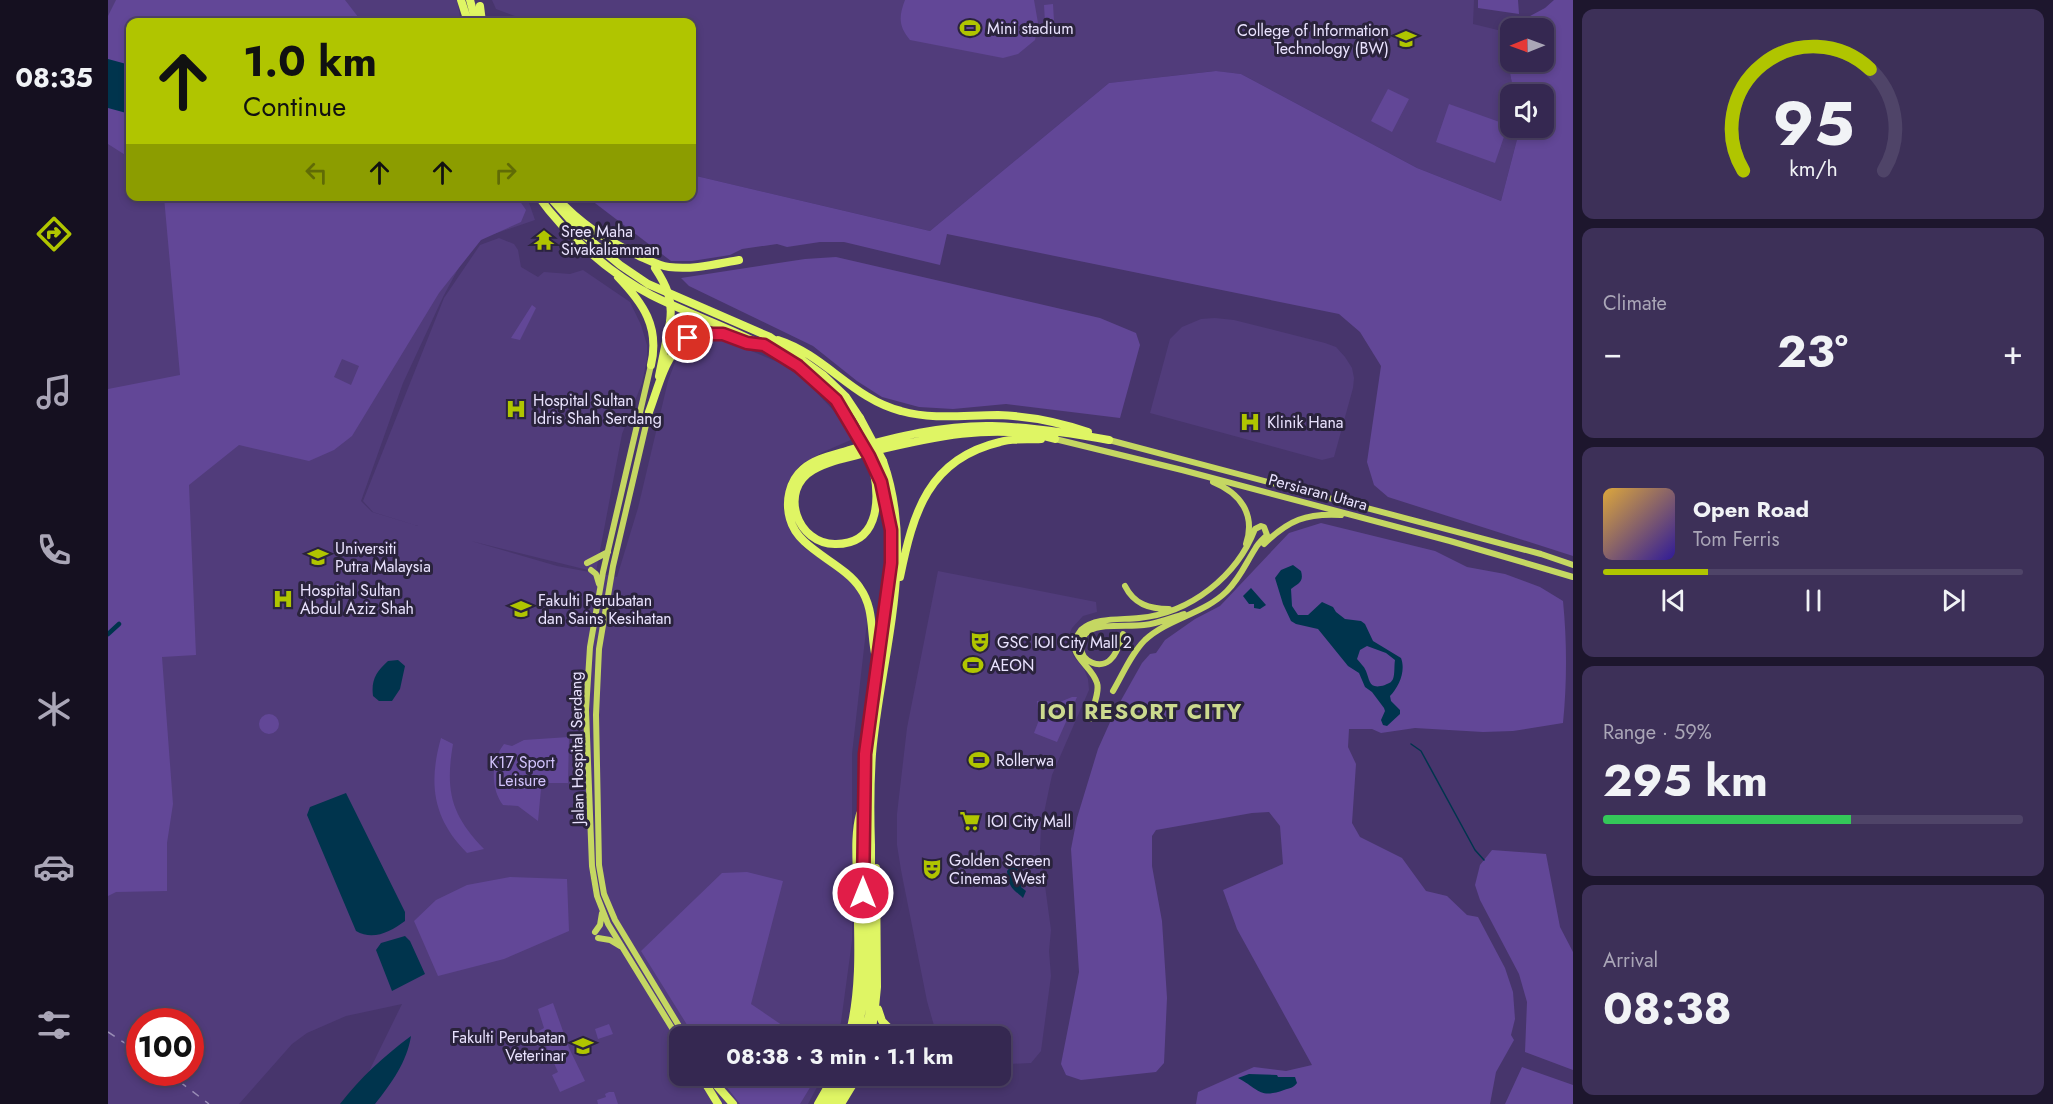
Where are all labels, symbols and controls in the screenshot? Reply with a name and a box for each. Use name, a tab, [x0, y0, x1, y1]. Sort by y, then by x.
sports icon: Mini stadium	[958, 16, 982, 40]
place label: Mini stadium	[987, 17, 1074, 40]
north arrow	[1500, 18, 1554, 72]
map controls	[1500, 18, 1554, 138]
place label: College of Information Technology (BW)	[1237, 19, 1389, 60]
school or university icon: College of Information Technology (BW)	[1394, 27, 1418, 51]
text: 1.0 km	[243, 31, 377, 92]
icon: ahead	[144, 42, 222, 120]
text: 08:35	[15, 58, 93, 97]
text: 95	[1772, 78, 1854, 168]
button: sound	[1500, 84, 1554, 138]
text: Continue	[243, 87, 346, 126]
text: km/h	[1789, 153, 1837, 184]
icon: left	[300, 156, 333, 189]
icon: ahead	[363, 156, 396, 189]
icon: ahead	[426, 156, 459, 189]
icon: right	[489, 156, 522, 189]
icon: directions	[33, 213, 75, 255]
place label: Sree Maha Sivakaliamman	[561, 220, 660, 261]
temple icon: Sree Maha Sivakaliamman	[532, 228, 556, 252]
text: Climate	[1603, 289, 1667, 318]
pin	[662, 312, 713, 363]
text: 23°	[1777, 319, 1848, 384]
icon: arrive	[671, 321, 704, 354]
text: −	[1603, 329, 1622, 376]
text: +	[2003, 329, 2023, 376]
icon: music	[33, 371, 75, 413]
place label: Hospital Sultan Idris Shah Serdang	[533, 389, 662, 430]
hospital icon: Hospital Sultan Idris Shah Serdang	[504, 397, 528, 421]
hospital icon: Klinik Hana	[1238, 410, 1262, 434]
place label: Klinik Hana	[1267, 411, 1344, 434]
street label: Persiaran Utara	[1266, 468, 1370, 516]
text: Open Road	[1693, 493, 1809, 525]
text: Tom Ferris	[1693, 525, 1780, 554]
icon: phone	[33, 529, 75, 571]
place label: Universiti Putra Malaysia	[335, 537, 431, 578]
school or university icon: Universiti Putra Malaysia	[306, 545, 330, 569]
place label: Hospital Sultan Abdul Aziz Shah	[300, 579, 414, 620]
icon: previous	[1657, 584, 1690, 617]
icon: pause	[1797, 584, 1830, 617]
icon: next	[1937, 584, 1970, 617]
hospital icon: Hospital Sultan Abdul Aziz Shah	[271, 587, 295, 611]
place label: Fakulti Perubatan dan Sains Kesihatan	[538, 589, 672, 630]
school or university icon: Fakulti Perubatan dan Sains Kesihatan	[509, 597, 533, 621]
theatre icon: GSC IOI City Mall 2	[968, 630, 992, 654]
place label: GSC IOI City Mall 2	[997, 631, 1132, 654]
sports icon: AEON	[961, 653, 985, 677]
place label: AEON	[990, 654, 1034, 677]
street label: Jalan Hospital Serdang	[564, 671, 590, 827]
icon: climate	[33, 688, 75, 730]
district label: IOI RESORT CITY	[1039, 695, 1243, 727]
text: Range · 59%	[1603, 718, 1712, 747]
sports icon: Rollerwa	[967, 748, 991, 772]
text: 295 km	[1603, 748, 1768, 813]
place label: Rollerwa	[996, 749, 1054, 772]
park label: K17 Sport Leisure	[489, 751, 555, 792]
supermarket icon: IOI City Mall	[958, 809, 982, 833]
place label: IOI City Mall	[987, 810, 1071, 833]
icon: car	[33, 846, 75, 888]
place label: Golden Screen Cinemas West	[949, 849, 1051, 890]
theatre icon: Golden Screen Cinemas West	[920, 857, 944, 881]
position arrow	[831, 861, 895, 925]
text: Arrival	[1603, 946, 1658, 975]
text: 08:38	[1603, 976, 1732, 1041]
icon: filters	[33, 1004, 75, 1046]
speed limit sign: 100	[126, 1008, 204, 1086]
place label: Fakulti Perubatan Veterinar	[452, 1026, 567, 1067]
school or university icon: Fakulti Perubatan Veterinar	[571, 1034, 595, 1058]
text: 08:38 · 3 min · 1.1 km	[726, 1040, 954, 1072]

